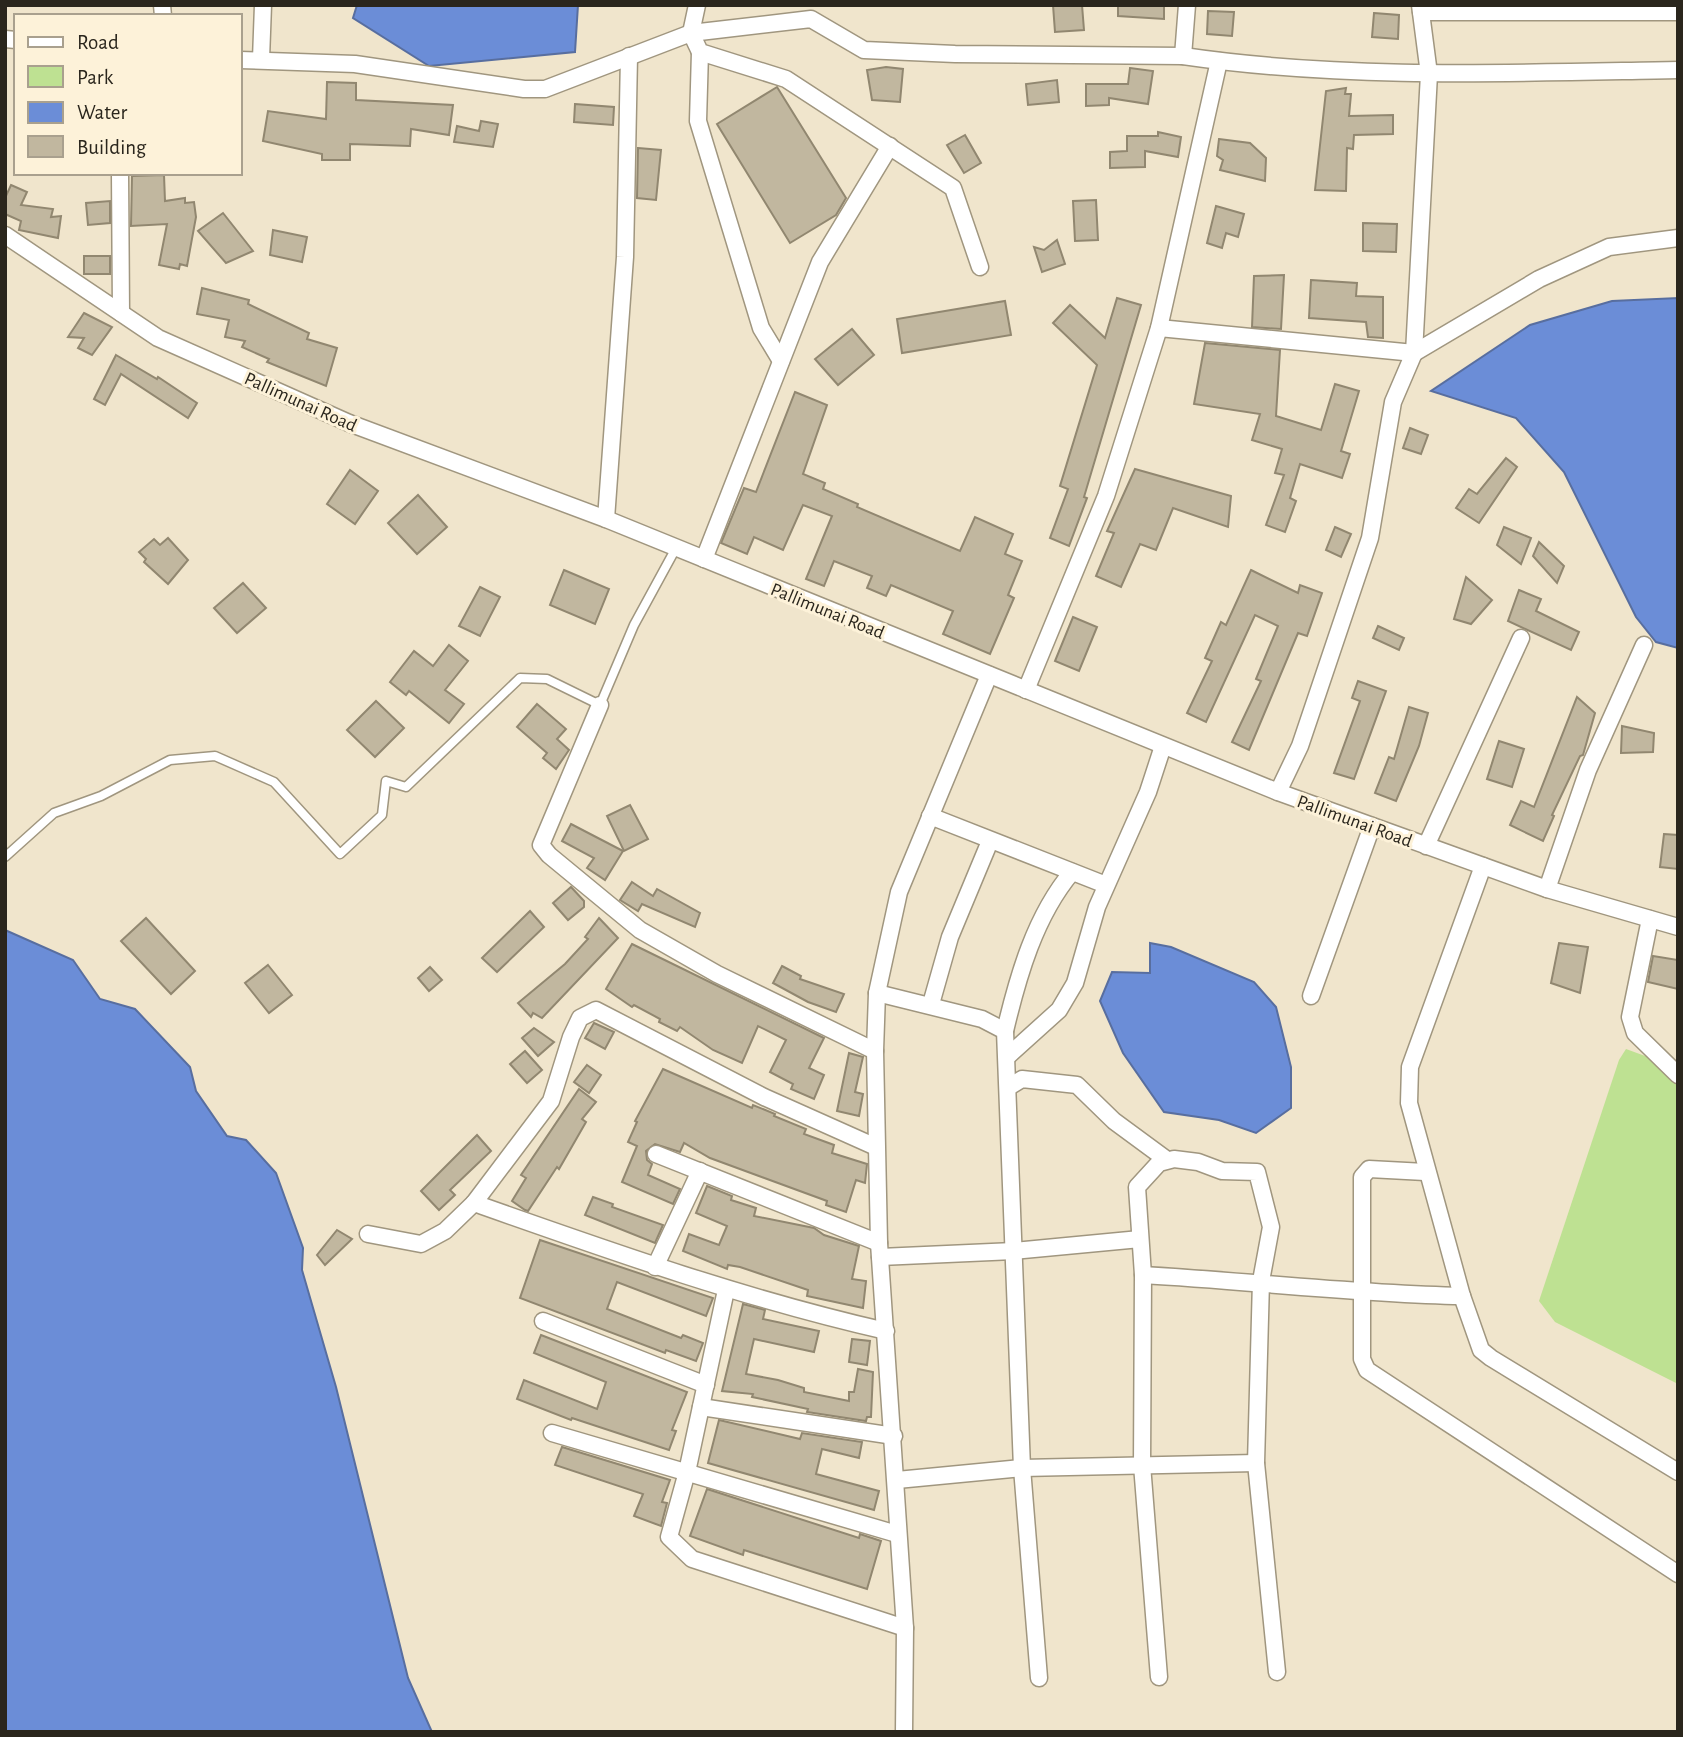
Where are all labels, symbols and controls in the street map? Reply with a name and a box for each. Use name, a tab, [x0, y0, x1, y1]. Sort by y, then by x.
legend	[14, 14, 242, 175]
text: Road	[77, 32, 119, 53]
text: Park	[77, 67, 114, 88]
text: Water	[77, 102, 127, 123]
text: Building	[77, 137, 147, 158]
street label: Pallimunai Road	[241, 369, 360, 436]
street label: Pallimunai Road	[768, 580, 887, 643]
street label: Pallimunai Road	[1294, 792, 1415, 851]

